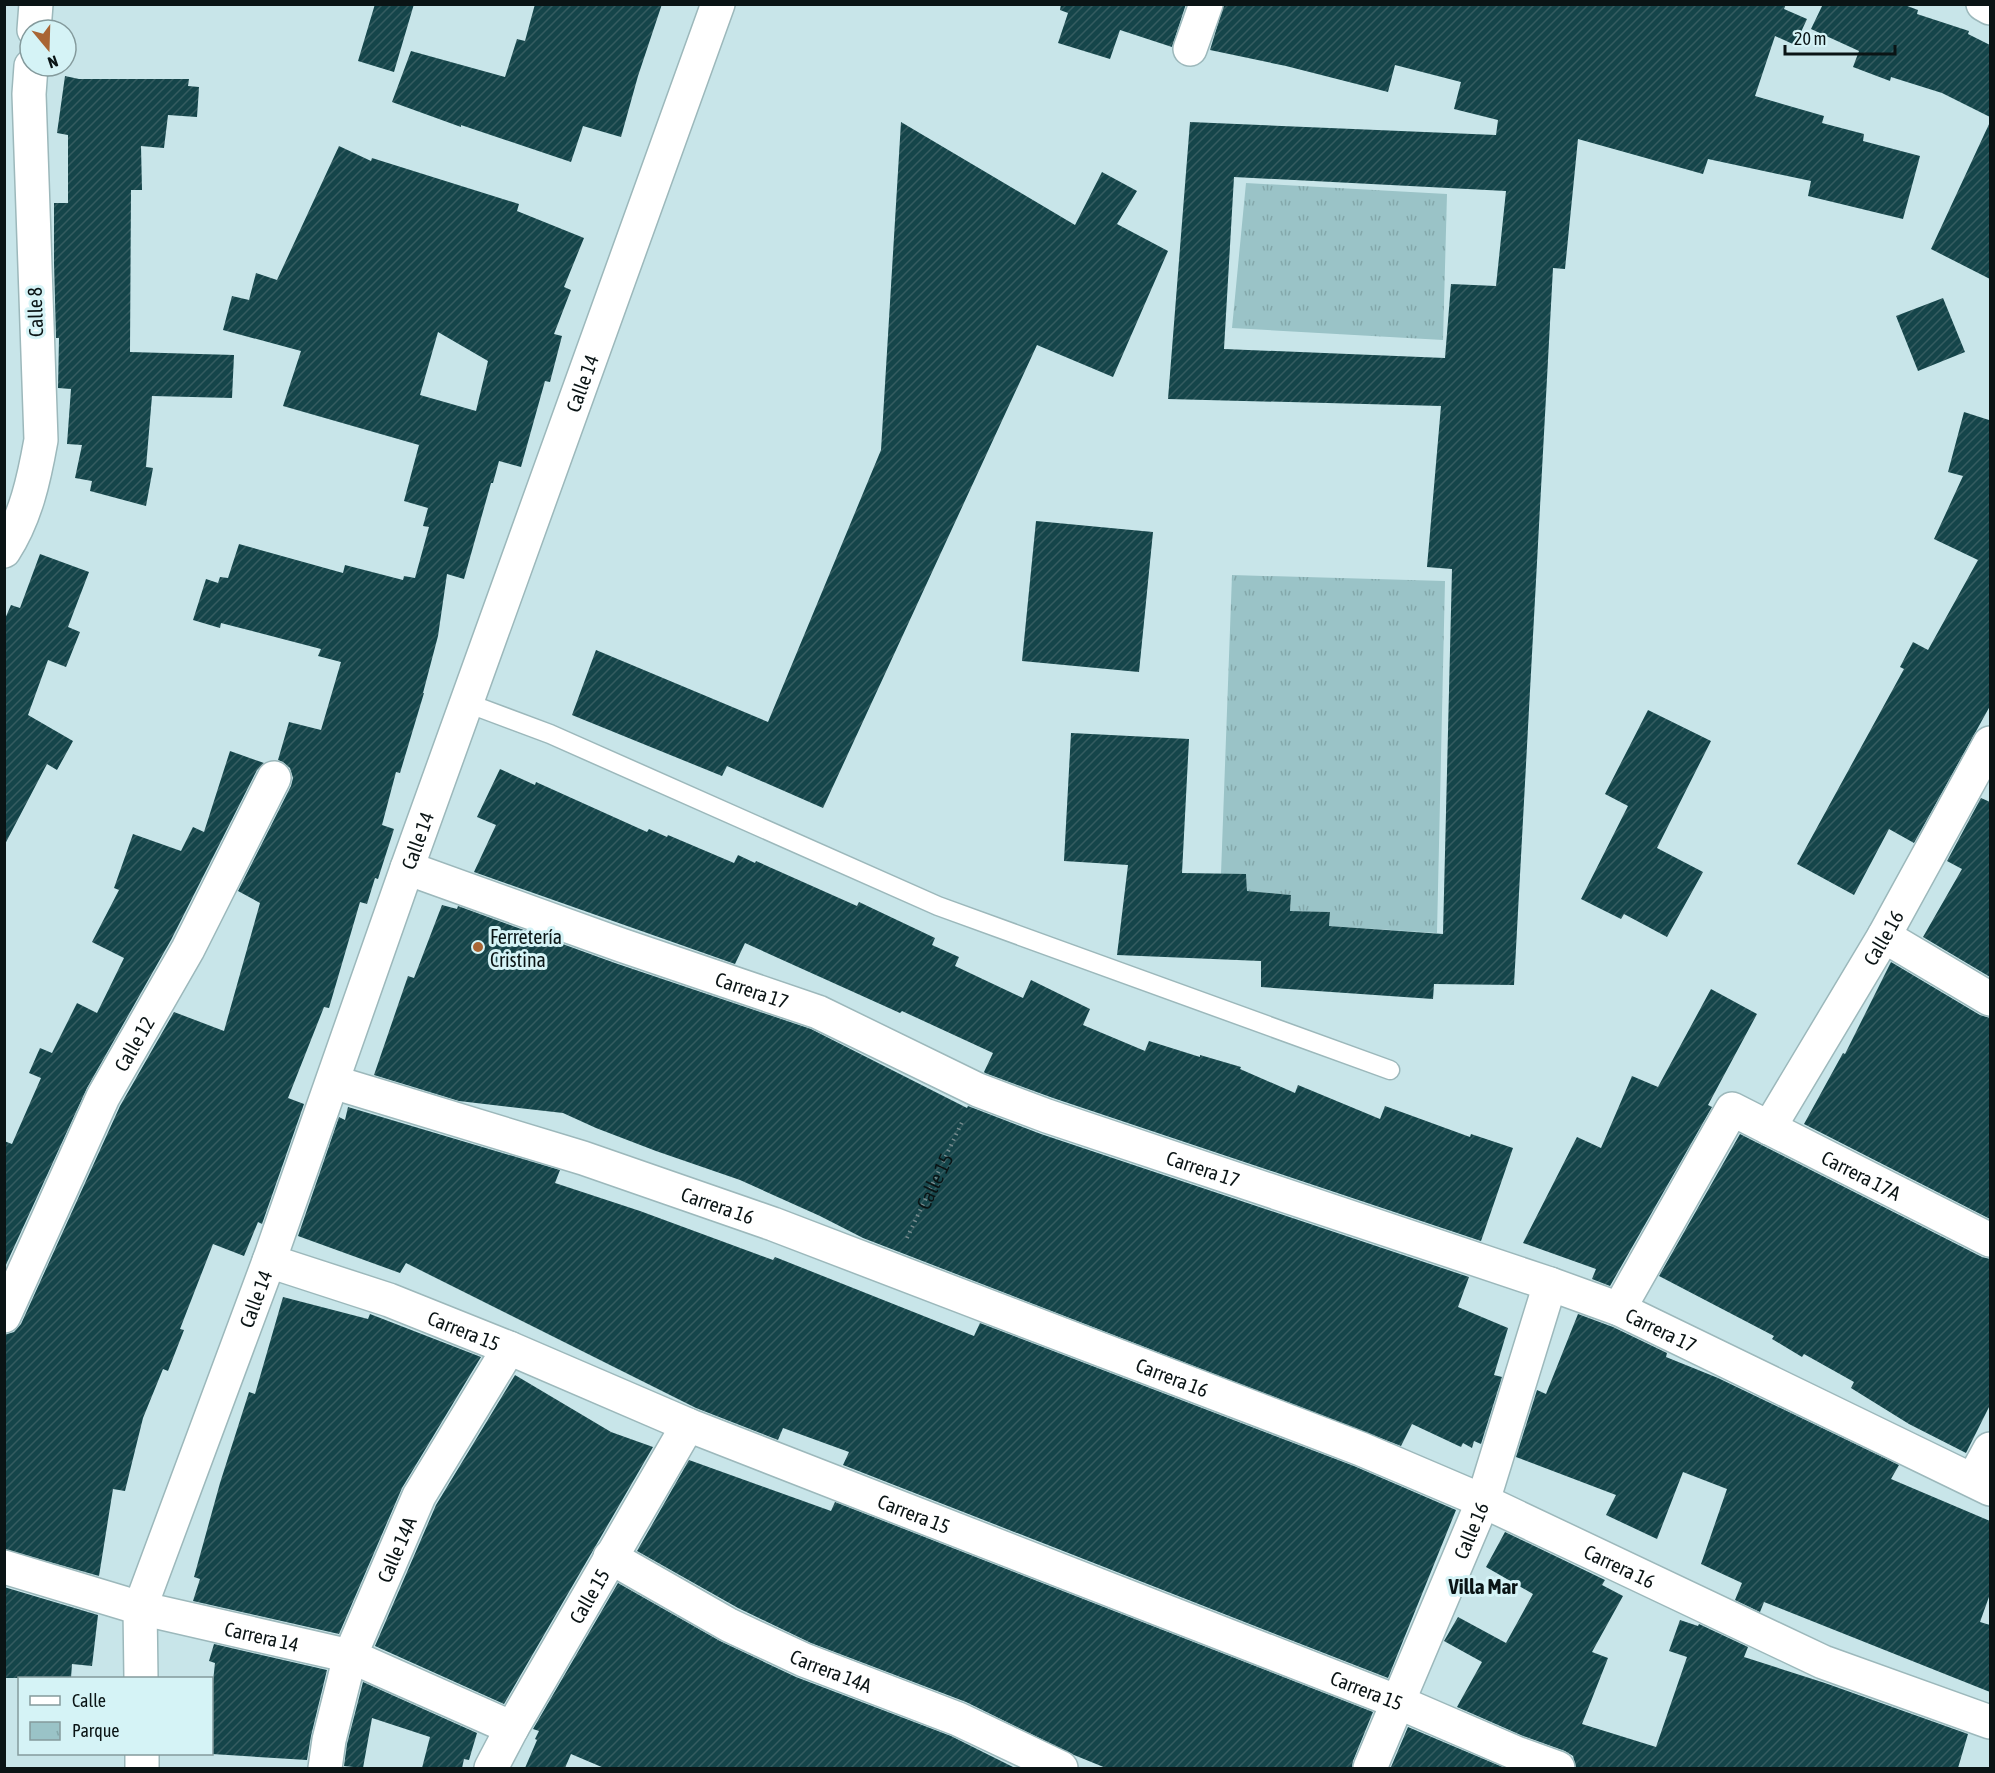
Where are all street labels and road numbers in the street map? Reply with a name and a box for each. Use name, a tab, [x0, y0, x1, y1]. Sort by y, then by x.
street label: Calle 8	[23, 287, 47, 337]
street label: Calle 14	[561, 351, 602, 415]
street label: Calle 14	[396, 809, 438, 872]
street label: Calle 16	[1858, 906, 1908, 969]
street label: Carrera 17	[713, 967, 792, 1013]
street label: Calle 12	[109, 1012, 158, 1075]
street label: Carrera 17	[1164, 1145, 1243, 1191]
street label: Carrera 17A	[1818, 1145, 1905, 1204]
street label: Calle 15	[911, 1149, 957, 1213]
street label: Carrera 16	[678, 1182, 757, 1228]
street label: Calle 14	[234, 1267, 276, 1331]
street label: Carrera 17	[1622, 1303, 1700, 1356]
street label: Carrera 15	[425, 1305, 503, 1355]
street label: Carrera 16	[1133, 1353, 1212, 1401]
street label: Carrera 15	[875, 1489, 954, 1538]
street label: Calle 16	[1448, 1499, 1493, 1562]
street label: Calle 14A	[372, 1513, 420, 1586]
street label: Carrera 16	[1581, 1539, 1659, 1592]
street label: Calle 15	[564, 1564, 614, 1627]
street label: Carrera 14	[222, 1616, 301, 1655]
street label: Carrera 14A	[787, 1644, 875, 1697]
street label: Carrera 15	[1327, 1665, 1406, 1714]

